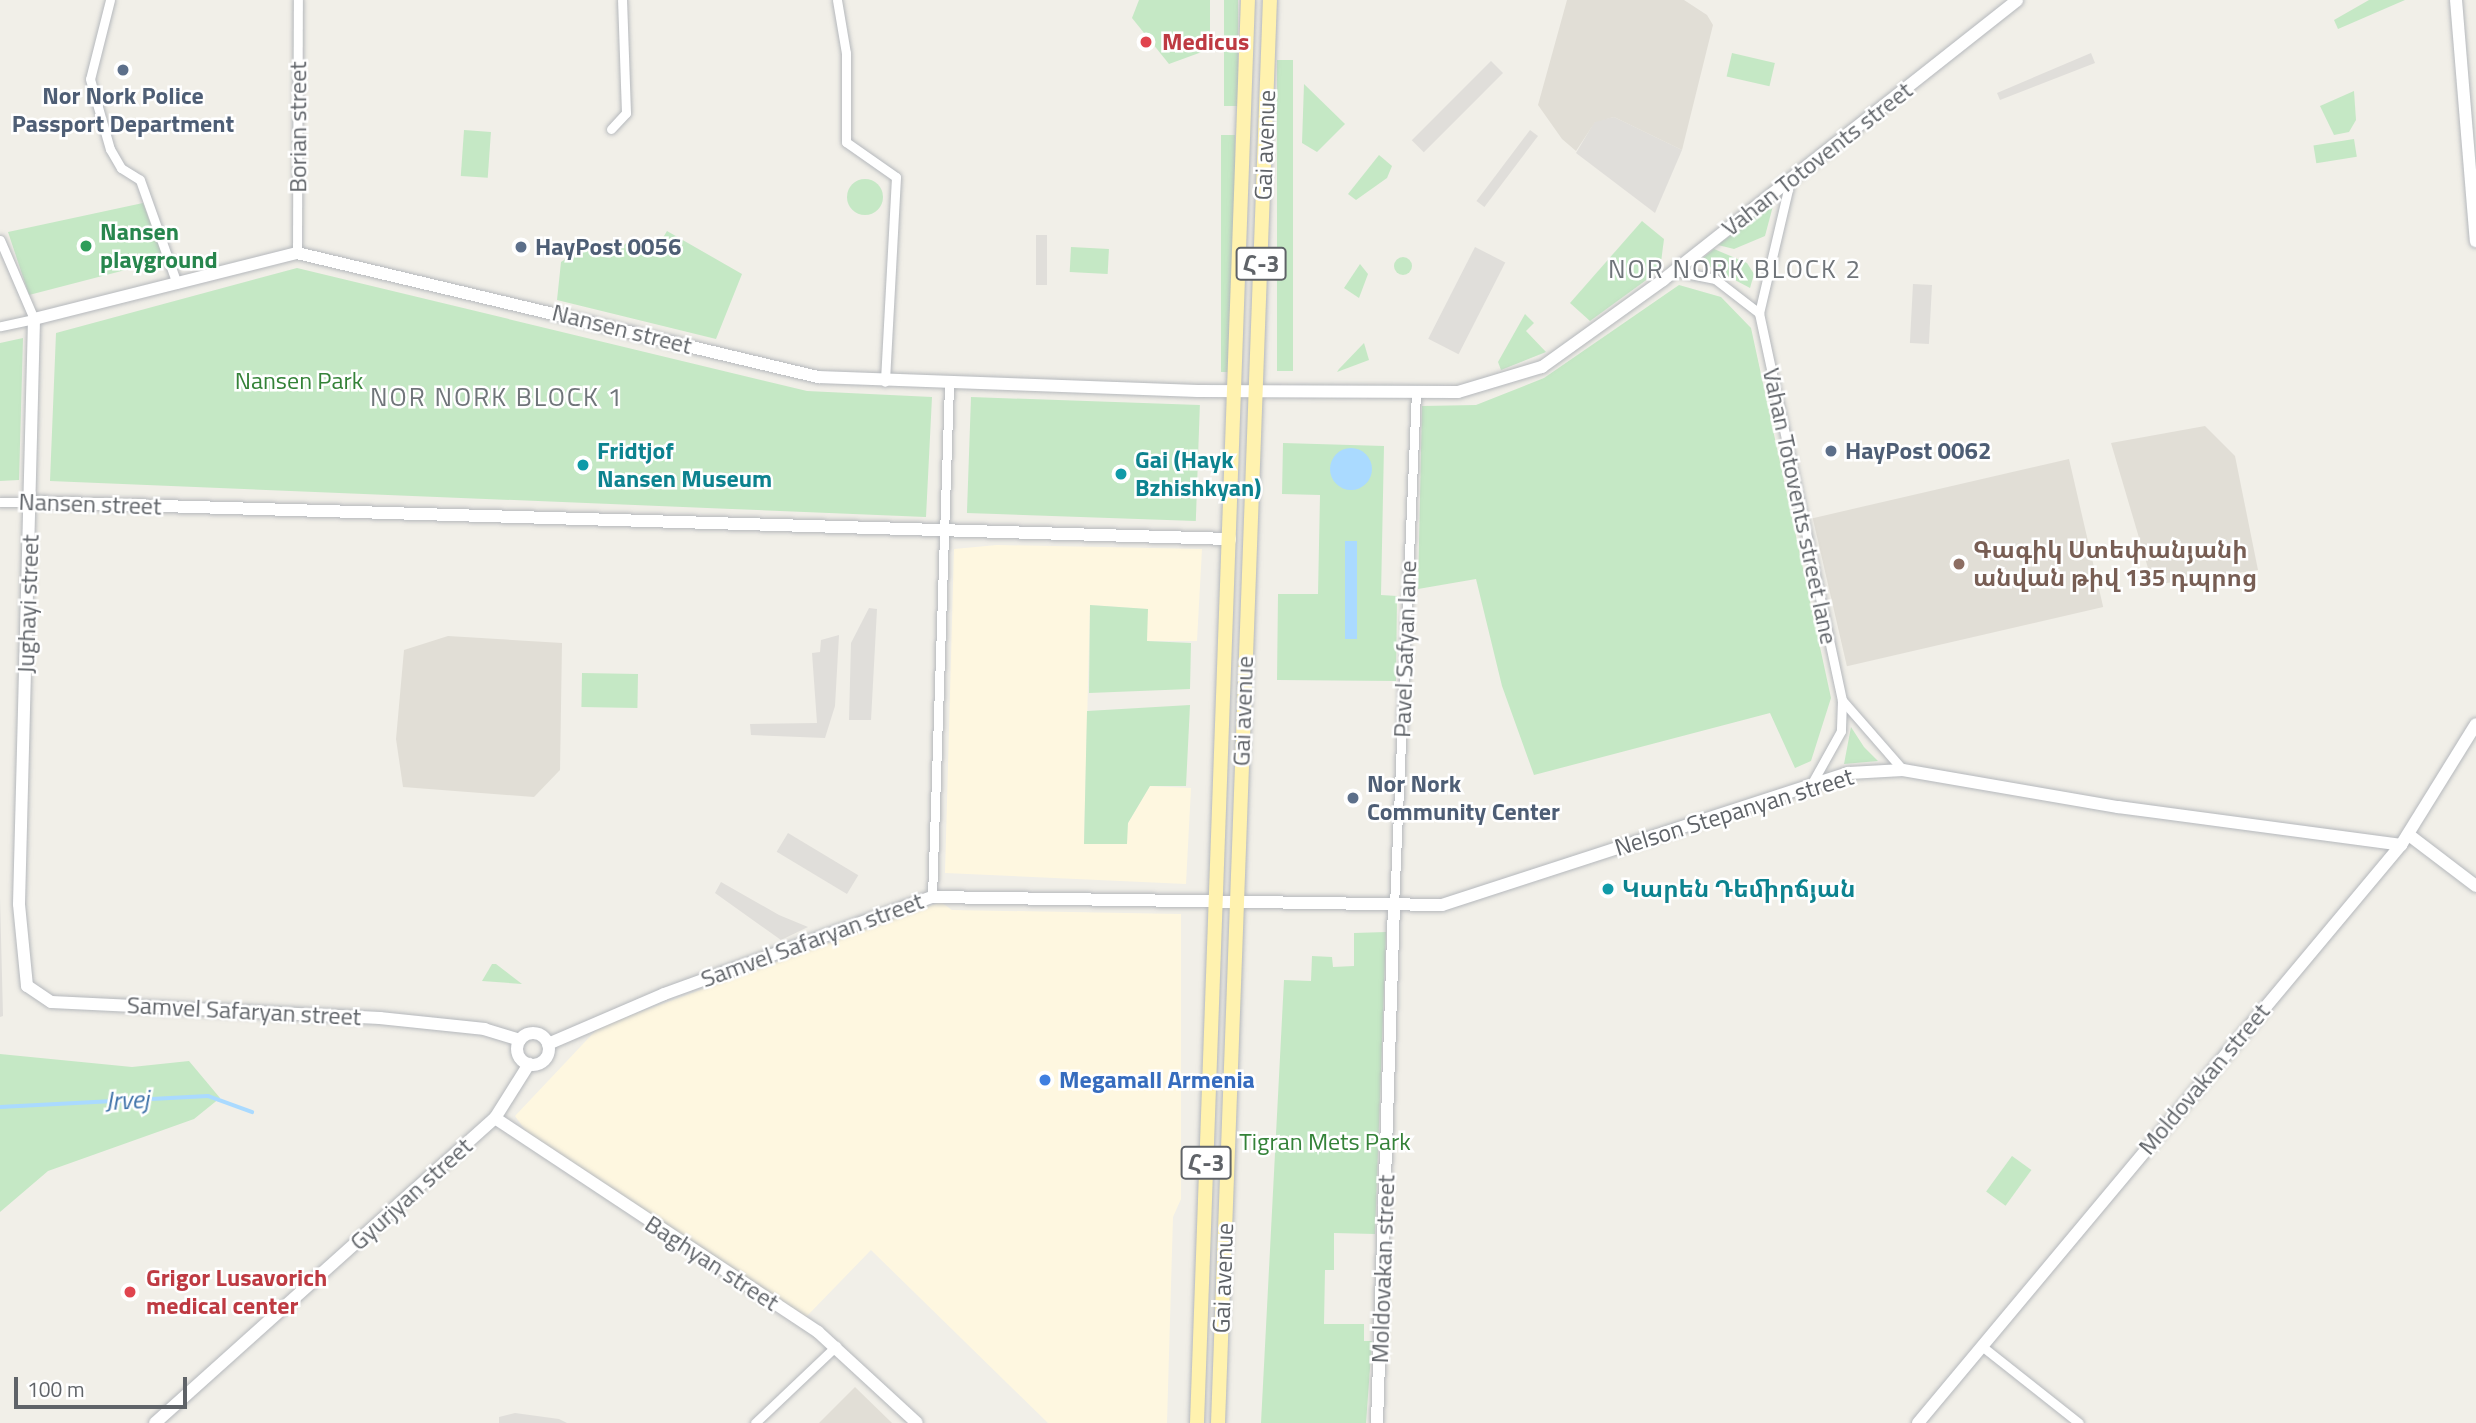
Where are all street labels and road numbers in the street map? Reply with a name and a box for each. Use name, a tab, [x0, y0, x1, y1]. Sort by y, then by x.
street label: Borian street	[284, 61, 312, 193]
street label: Vahan Totovents street	[1716, 76, 1918, 242]
street label: Gai avenue	[1249, 89, 1281, 201]
road number: Հ-3	[1235, 244, 1287, 284]
street label: Nansen street	[549, 298, 695, 360]
street label: Vahan Totovents street lane	[1757, 365, 1843, 647]
street label: Nansen street	[18, 487, 162, 521]
street label: Jughayi street	[11, 534, 45, 674]
street label: Pavel Safyan lane	[1388, 560, 1422, 738]
street label: Gai avenue	[1227, 655, 1259, 767]
street label: Nelson Stepanyan street	[1611, 762, 1857, 862]
street label: Samvel Safaryan street	[697, 886, 927, 994]
street label: Samvel Safaryan street	[126, 990, 362, 1032]
street label: Moldovakan street	[2132, 997, 2276, 1161]
street label: Gyurjyan street	[344, 1132, 478, 1256]
road number: Հ-3	[1180, 1144, 1232, 1182]
street label: Moldovakan street	[1365, 1174, 1401, 1364]
street label: Baghyan street	[640, 1209, 784, 1317]
street label: Gai avenue	[1207, 1222, 1239, 1334]

